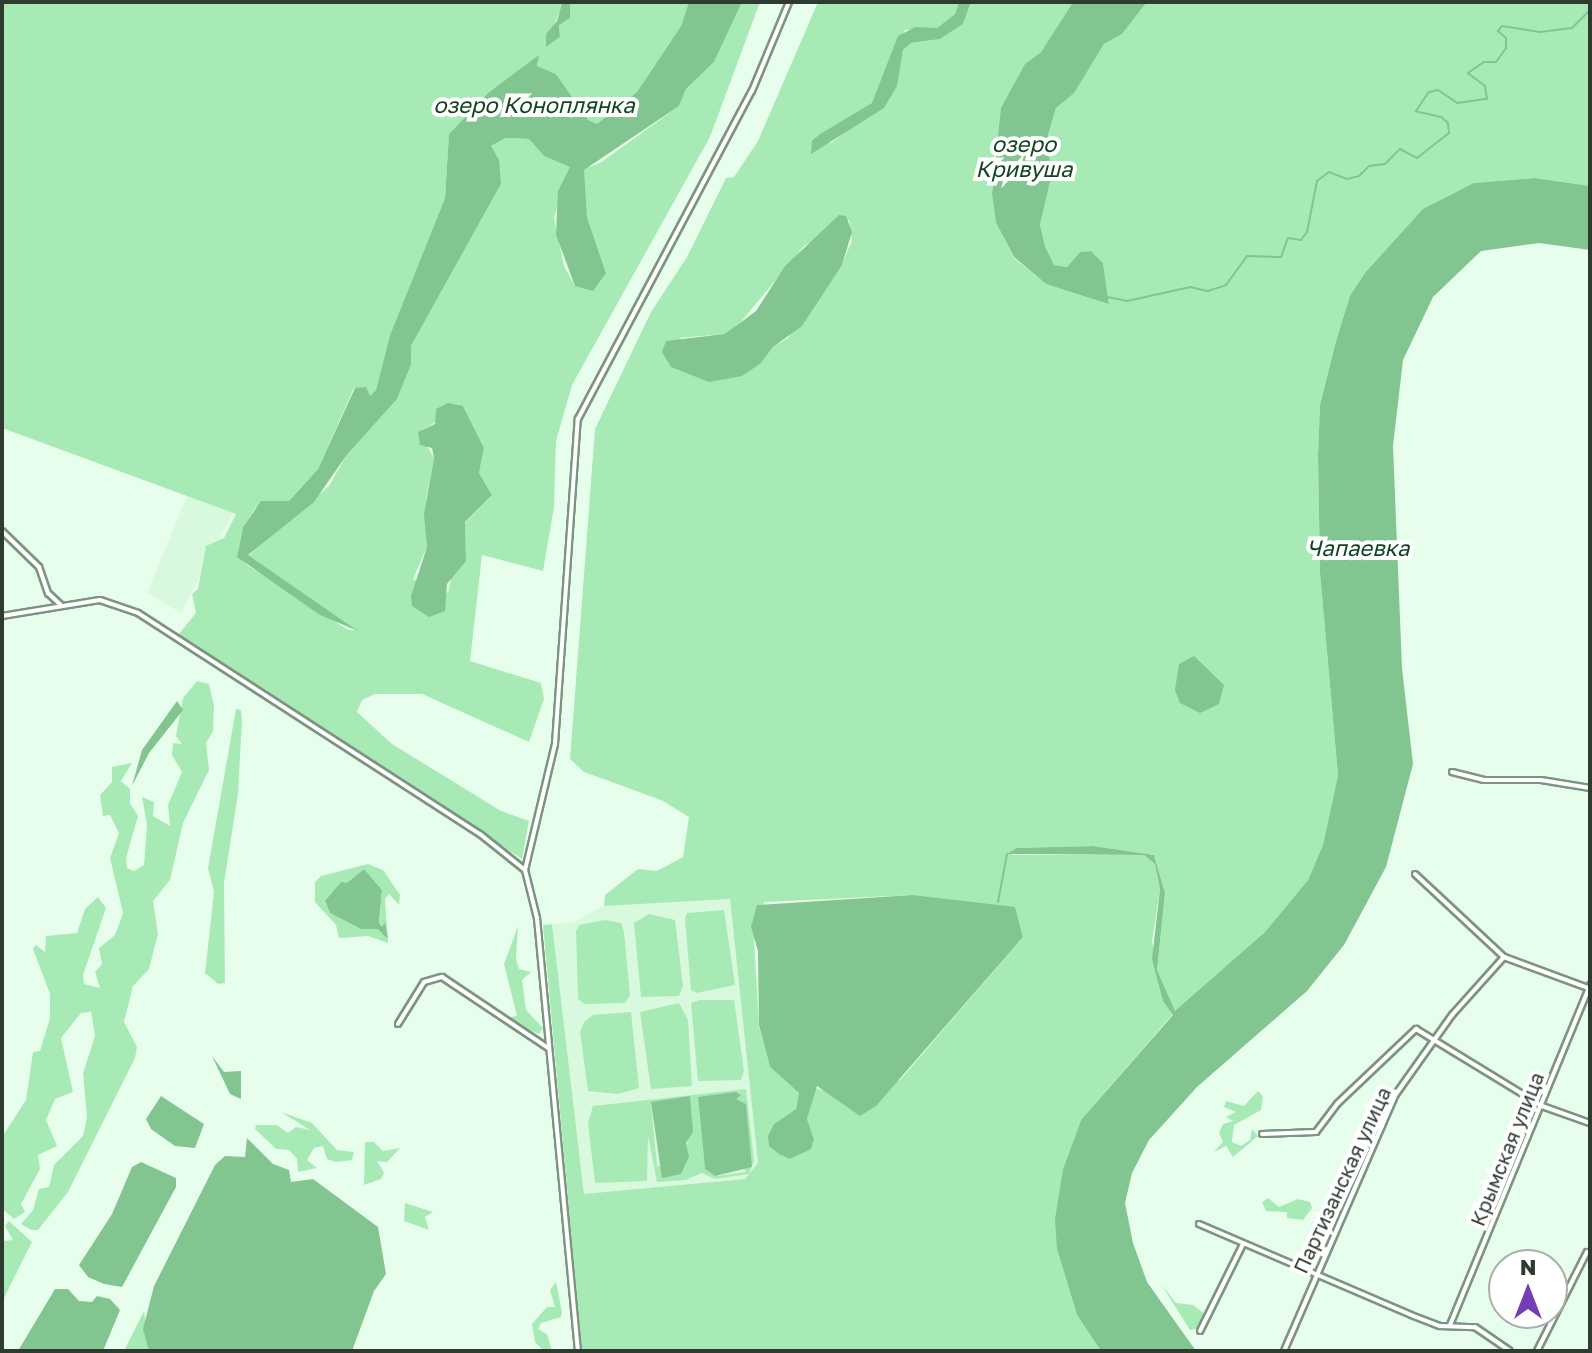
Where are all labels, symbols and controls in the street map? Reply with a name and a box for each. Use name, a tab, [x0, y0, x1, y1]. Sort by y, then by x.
water label: озеро Коноплянка	[433, 92, 635, 118]
water label: озеро Кривуша	[976, 130, 1072, 182]
water label: Чапаевка	[1307, 535, 1409, 561]
street label: Крымская улица	[1465, 1069, 1549, 1229]
street label: Партизанская улица	[1288, 1083, 1396, 1277]
north arrow	[1488, 1249, 1568, 1329]
text: N	[1520, 1253, 1536, 1280]

